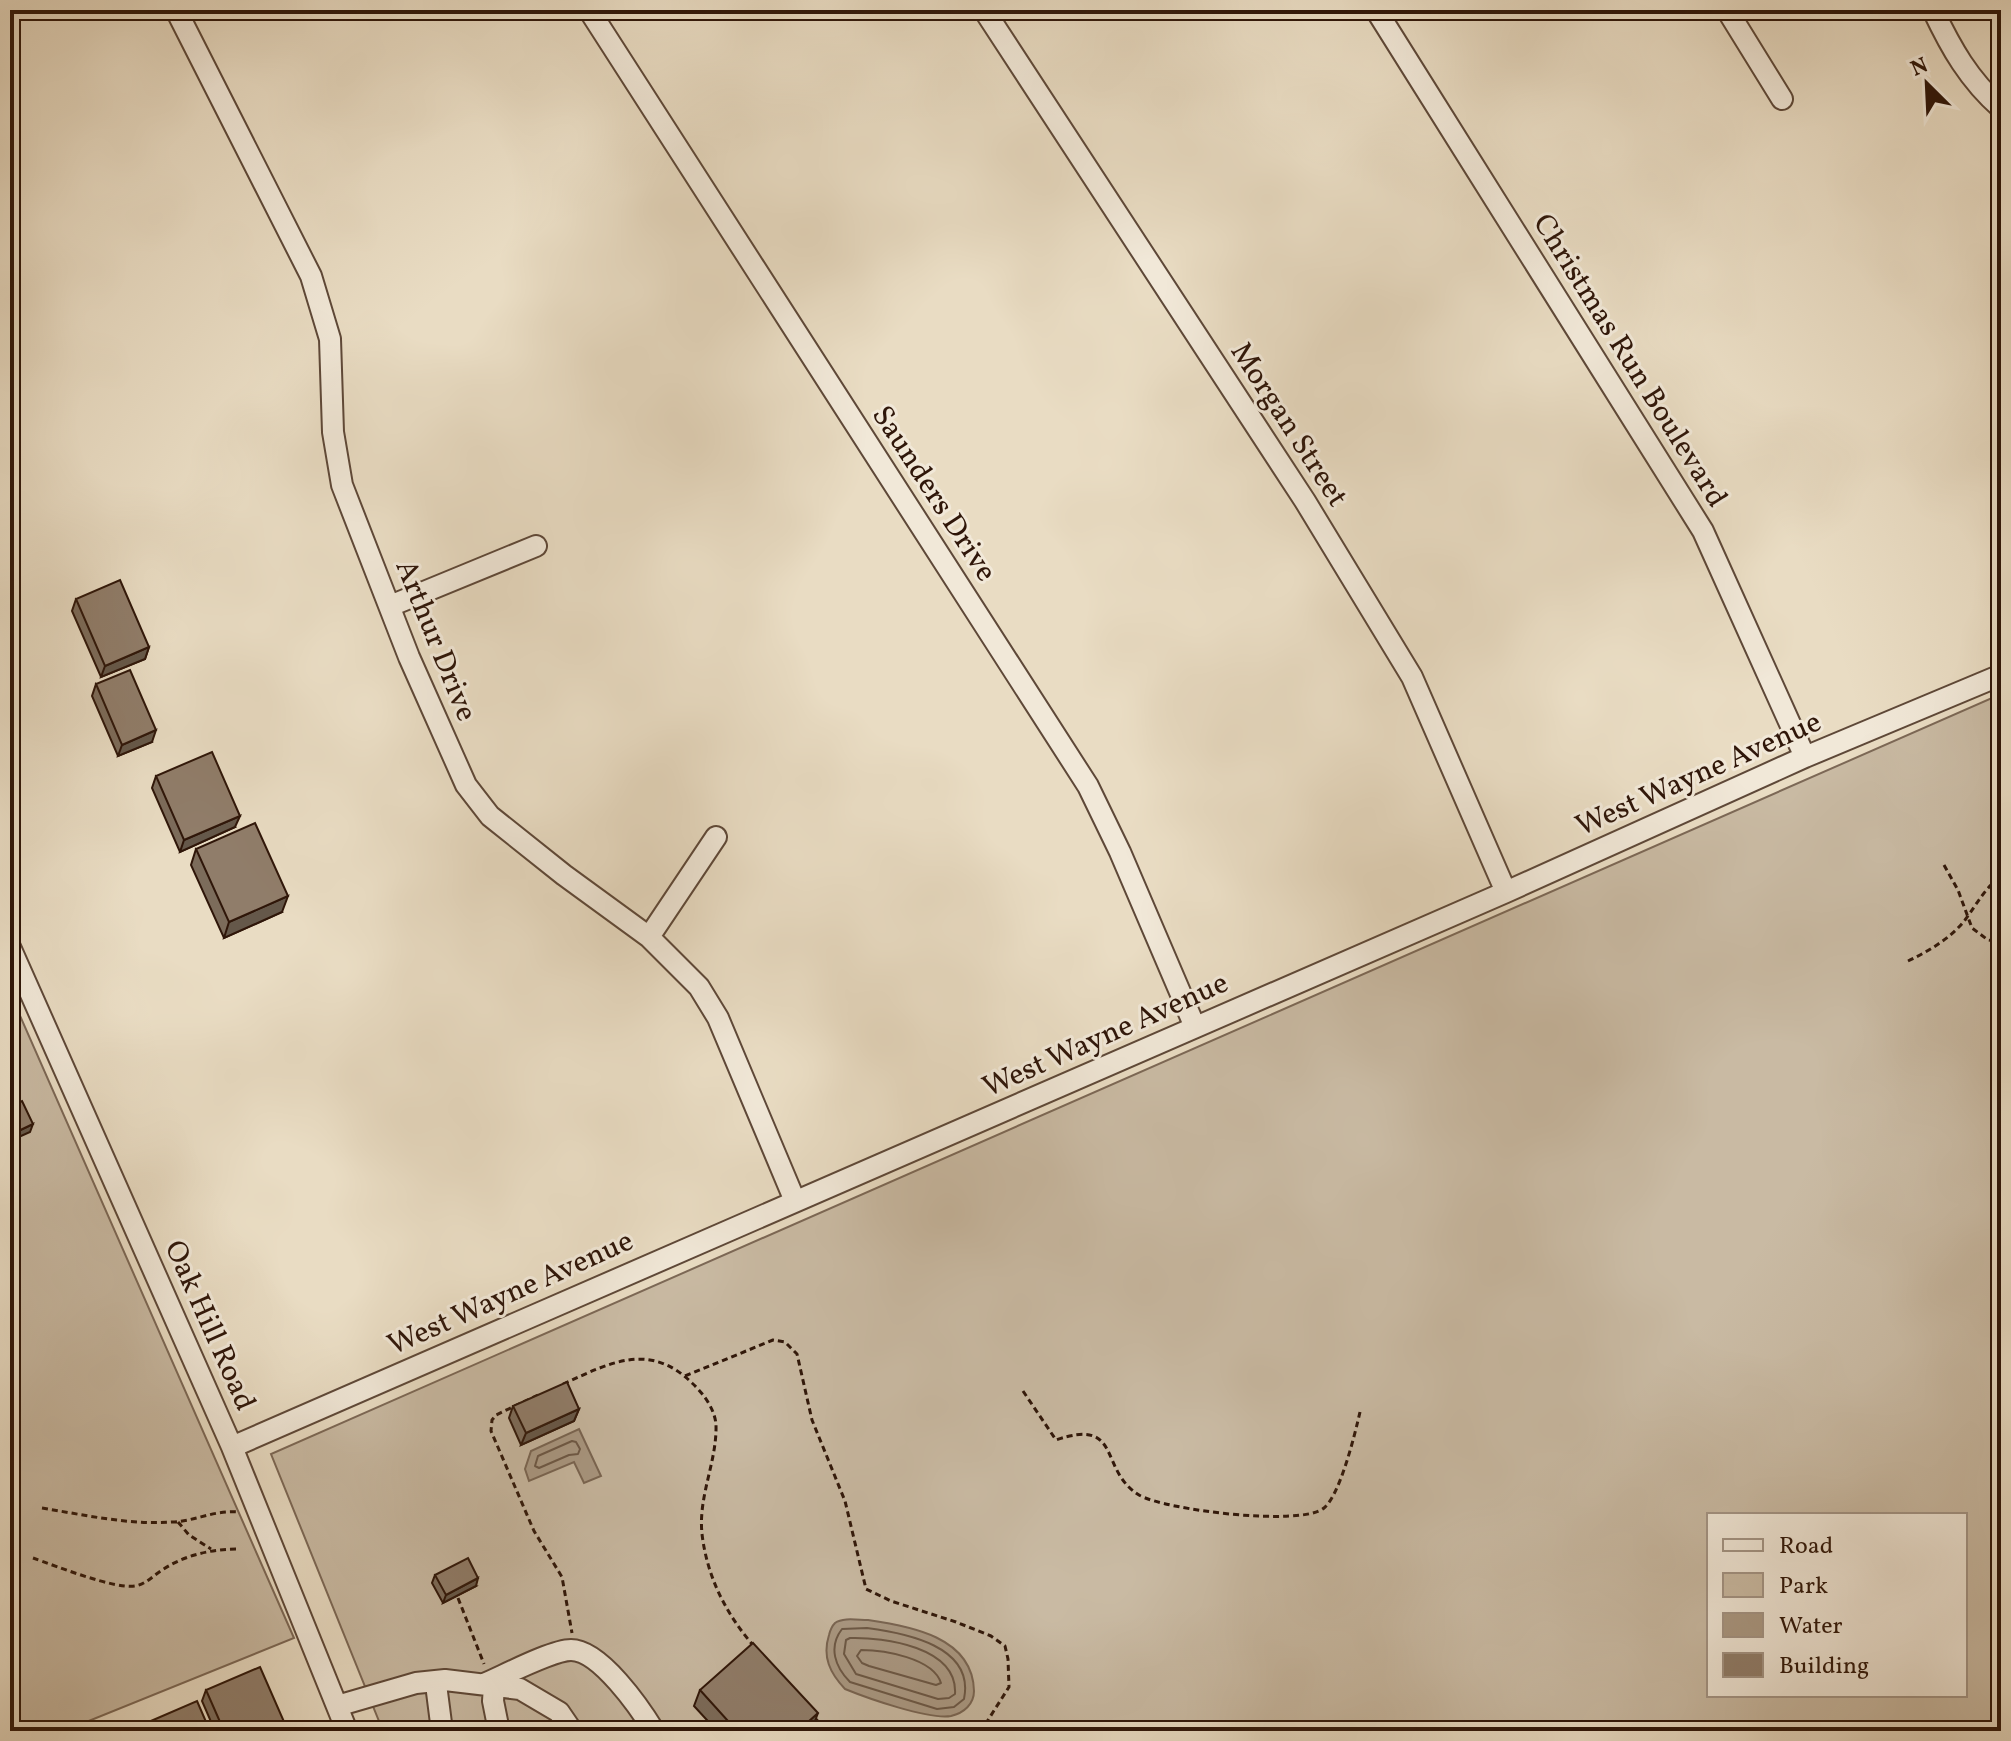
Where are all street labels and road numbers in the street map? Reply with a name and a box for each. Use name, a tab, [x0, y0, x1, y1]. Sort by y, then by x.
street label: Christmas Run Boulevard	[1522, 206, 1737, 516]
street label: Morgan Street	[1219, 335, 1357, 516]
street label: Saunders Drive	[861, 398, 1006, 590]
street label: Arthur Drive	[384, 554, 487, 728]
street label: West Wayne Avenue	[1569, 702, 1828, 848]
street label: West Wayne Avenue	[976, 963, 1235, 1109]
street label: West Wayne Avenue	[381, 1221, 640, 1367]
street label: Oak Hill Road	[153, 1234, 265, 1418]

